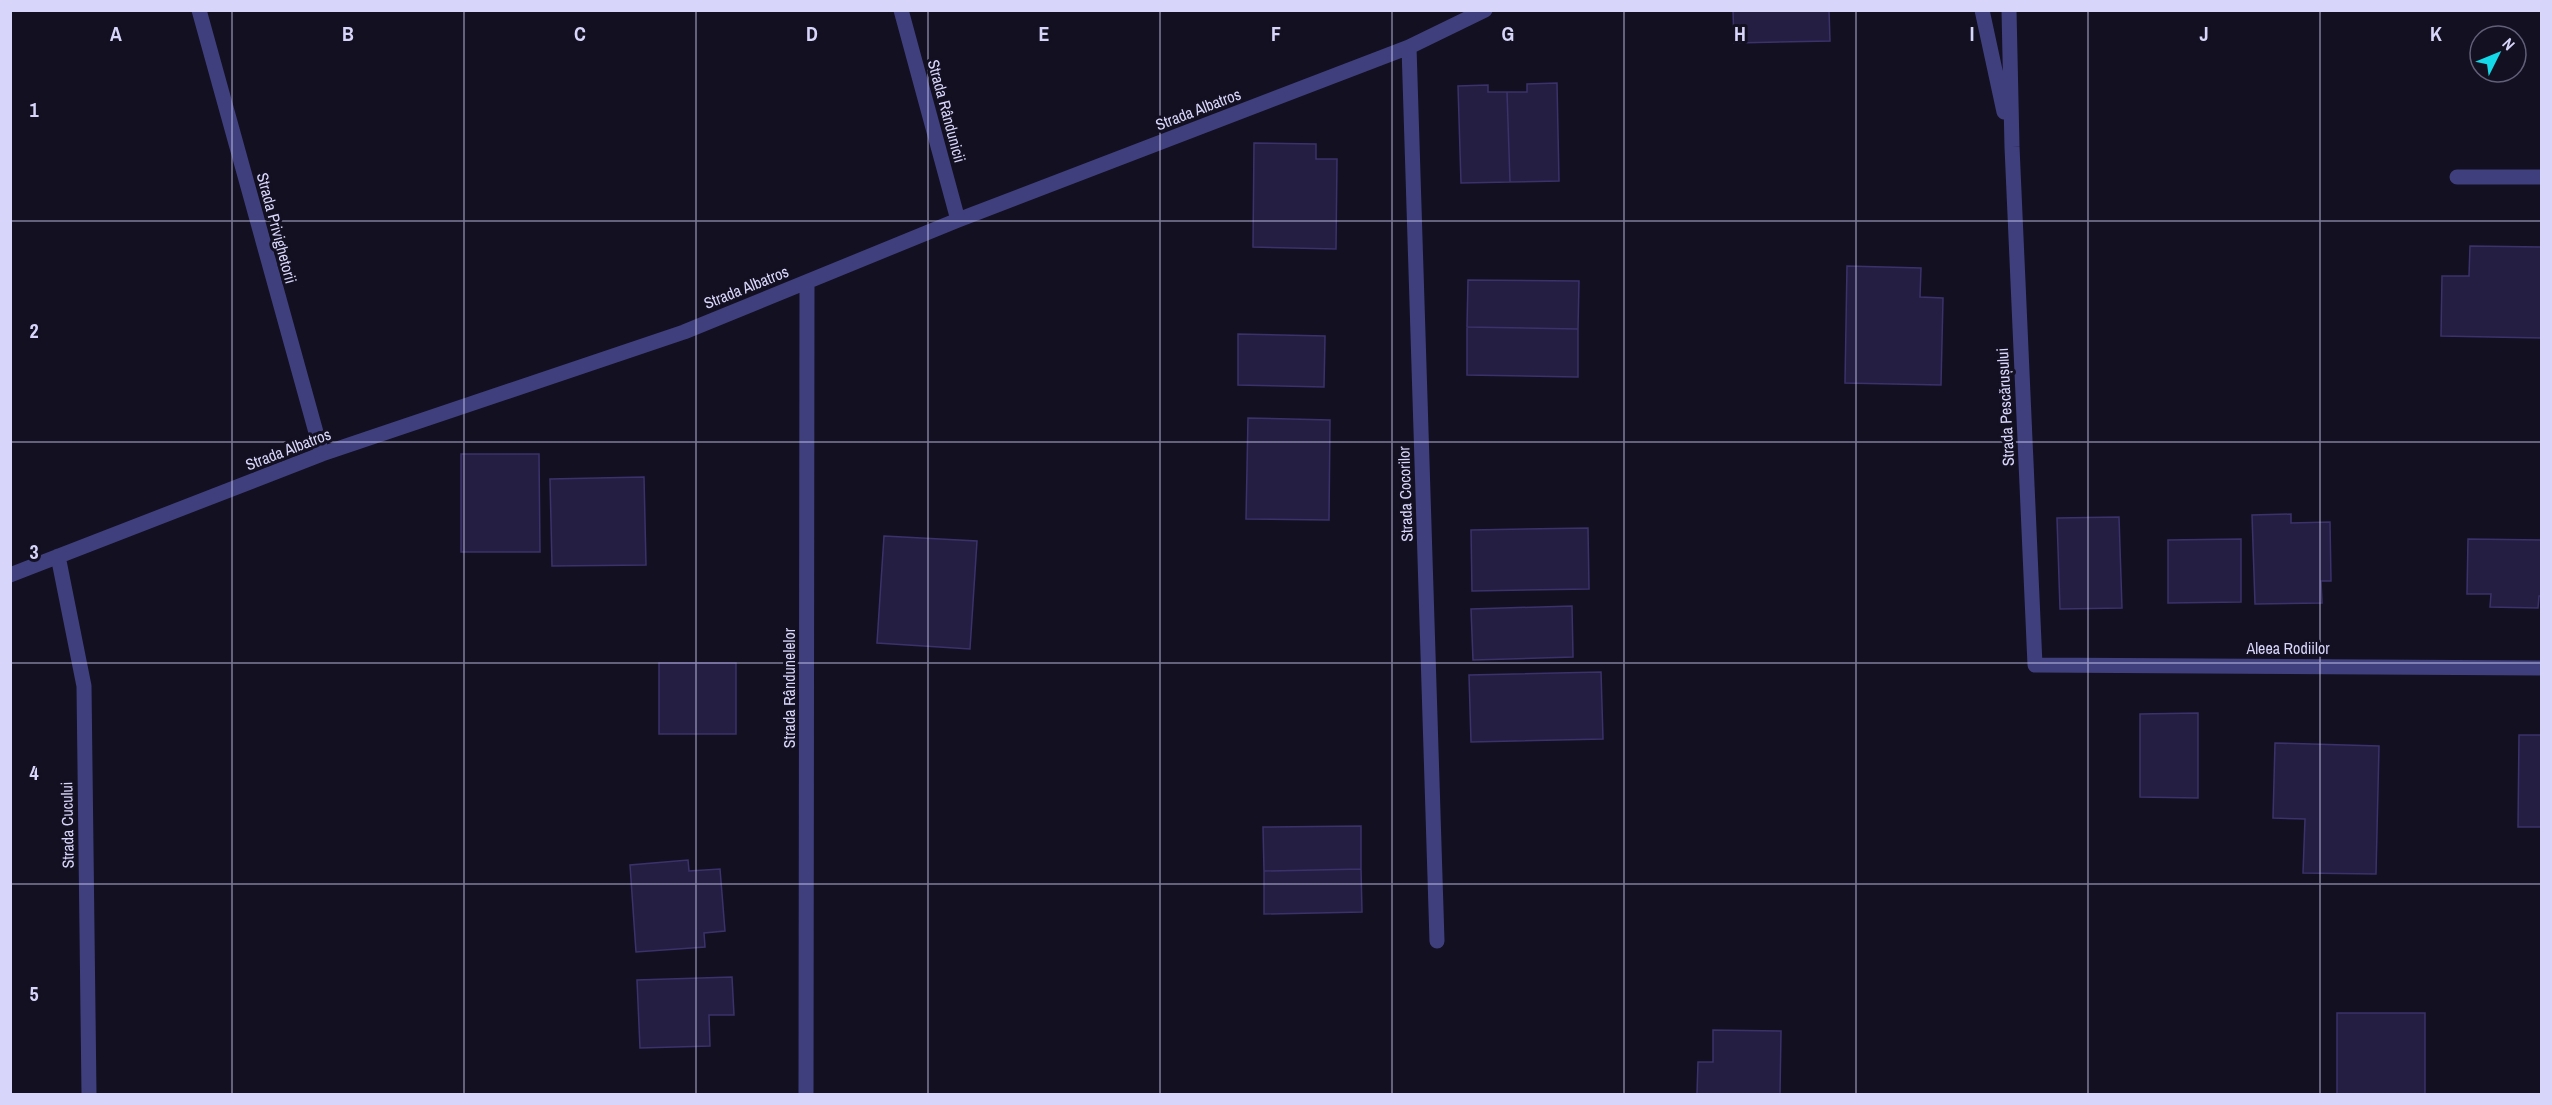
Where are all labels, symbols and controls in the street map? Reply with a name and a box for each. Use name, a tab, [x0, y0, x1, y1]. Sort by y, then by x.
text: A	[110, 20, 122, 47]
text: B	[342, 20, 354, 47]
text: C	[574, 20, 586, 47]
text: D	[806, 20, 818, 47]
text: E	[1039, 20, 1050, 47]
text: F	[1271, 20, 1281, 47]
text: G	[1502, 20, 1514, 47]
text: H	[1734, 20, 1746, 47]
text: I	[1970, 20, 1974, 47]
text: J	[2199, 20, 2209, 47]
text: K	[2430, 20, 2442, 47]
north arrow	[2468, 24, 2528, 84]
text: N	[2498, 33, 2520, 55]
street label: Strada Rândunicii	[923, 57, 971, 165]
street label: Strada Albatros	[1152, 83, 1244, 135]
text: 1	[29, 96, 39, 123]
street label: Strada Privighetorii	[252, 170, 302, 286]
street label: Strada Albatros	[700, 260, 792, 314]
text: 2	[29, 317, 39, 344]
street label: Strada Pescărușului	[1991, 347, 2019, 467]
street label: Strada Albatros	[242, 423, 334, 475]
street label: Strada Cocorilor	[1392, 445, 1418, 542]
text: 3	[29, 538, 39, 565]
street label: Strada Rândunelelor	[778, 627, 800, 748]
street label: Aleea Rodiilor	[2245, 637, 2330, 659]
text: 4	[29, 759, 39, 786]
street label: Strada Cucului	[55, 781, 79, 869]
text: 5	[29, 980, 39, 1007]

